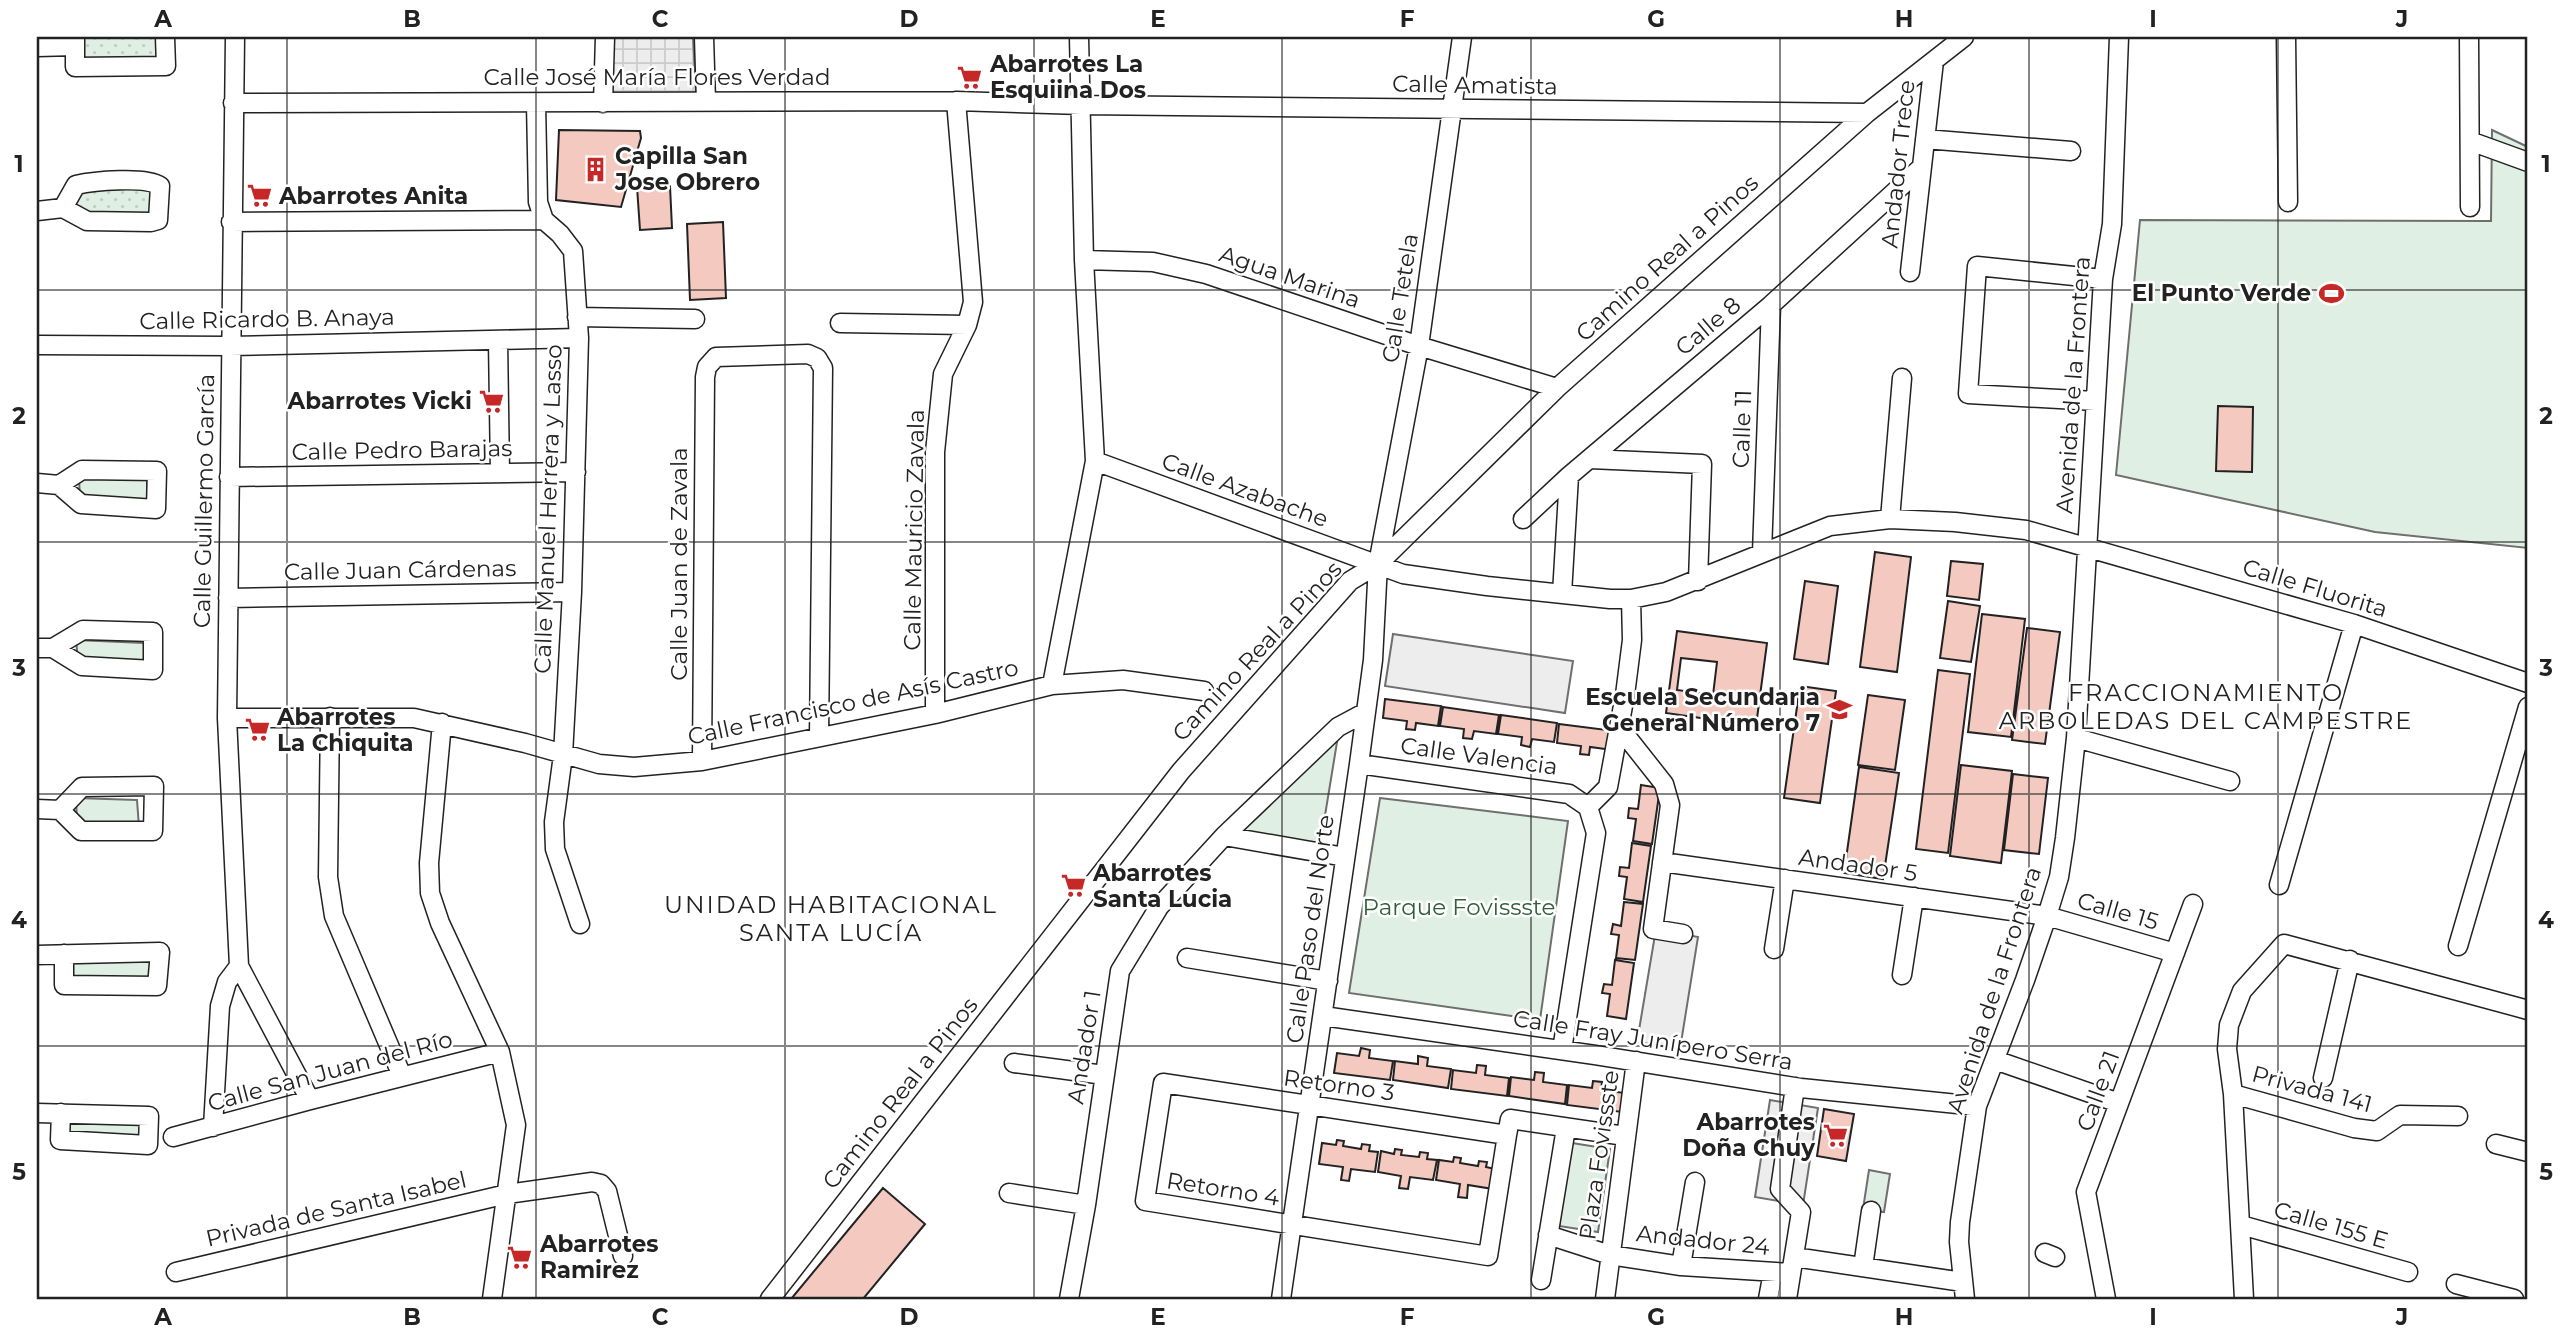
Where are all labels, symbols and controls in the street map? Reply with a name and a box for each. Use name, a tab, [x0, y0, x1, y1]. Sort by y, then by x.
text: A	[153, 5, 172, 33]
text: B	[403, 5, 421, 33]
text: C	[652, 5, 669, 33]
text: D	[900, 5, 919, 33]
text: E	[1150, 5, 1166, 33]
text: F	[1400, 5, 1415, 33]
text: G	[1647, 5, 1665, 33]
text: H	[1895, 5, 1913, 33]
text: I	[2149, 5, 2157, 33]
text: J	[2395, 5, 2408, 33]
place label: Abarrotes La Esquiina Dos	[989, 50, 1146, 104]
street label: Calle José María Flores Verdad	[483, 63, 831, 91]
supermarket icon: Abarrotes La Esquiina Dos	[956, 63, 984, 91]
street label: Calle Amatista	[1392, 70, 1558, 100]
street label: Andador Trece	[1875, 79, 1921, 249]
place label: Capilla San Jose Obrero	[614, 142, 760, 196]
text: 1	[14, 150, 24, 178]
text: 1	[2541, 150, 2551, 178]
building icon: Capilla San Jose Obrero	[581, 155, 609, 183]
street label: Camino Real a Pinos	[1570, 169, 1764, 347]
supermarket icon: Abarrotes Anita	[245, 182, 273, 210]
place label: Abarrotes Anita	[278, 182, 468, 210]
street label: Calle Tetela	[1376, 231, 1424, 365]
street label: Agua Marina	[1216, 240, 1364, 314]
street label: Avenida de la Frontera	[2050, 255, 2096, 515]
place label: El Punto Verde	[2132, 279, 2311, 307]
sports icon: El Punto Verde	[2317, 279, 2345, 307]
street label: Calle 8	[1670, 291, 1746, 361]
street label: Calle Ricardo B. Anaya	[139, 303, 395, 335]
street label: Calle Manuel Herrera y Lasso	[528, 344, 568, 674]
street label: Calle Guillermo García	[188, 374, 220, 628]
place label: Abarrotes Vicki	[287, 387, 472, 415]
supermarket icon: Abarrotes Vicki	[478, 387, 506, 415]
street label: Calle 11	[1727, 389, 1757, 469]
text: 2	[12, 402, 26, 430]
text: 2	[2539, 402, 2553, 430]
street label: Calle Mauricio Zavala	[898, 409, 930, 651]
street label: Calle Pedro Barajas	[291, 434, 513, 466]
street label: Calle Juan de Zavala	[665, 447, 693, 681]
street label: Calle Azabache	[1158, 447, 1332, 533]
street label: Calle Fluorita	[2239, 553, 2391, 623]
street label: Calle Juan Cárdenas	[283, 554, 517, 586]
street label: Camino Real a Pinos	[1166, 555, 1348, 747]
street label: Calle Francisco de Asís Castro	[685, 653, 1021, 751]
text: 3	[11, 654, 26, 682]
text: 3	[2538, 654, 2553, 682]
district label: FRACCIONAMIENTO ARBOLEDAS DEL CAMPESTRE	[1999, 678, 2413, 735]
place label: Escuela Secundaria General Número 7	[1585, 683, 1820, 737]
school or university icon: Escuela Secundaria General Número 7	[1826, 696, 1854, 724]
place label: Abarrotes La Chiquita	[276, 703, 414, 757]
supermarket icon: Abarrotes La Chiquita	[243, 716, 271, 744]
street label: Calle Valencia	[1399, 731, 1559, 781]
street label: Calle Paso del Norte	[1280, 813, 1340, 1045]
street label: Andador 5	[1797, 843, 1919, 887]
place label: Abarrotes Santa Lucia	[1092, 859, 1232, 913]
street label: Avenida de la Frontera	[1941, 863, 2047, 1117]
supermarket icon: Abarrotes Santa Lucia	[1059, 872, 1087, 900]
street label: Calle 15	[2074, 886, 2162, 936]
district label: UNIDAD HABITACIONAL SANTA LUCÍA	[664, 890, 998, 947]
park label: Parque Fovissste	[1363, 893, 1556, 921]
text: 4	[11, 906, 27, 934]
text: 4	[2538, 906, 2554, 934]
street label: Andador 1	[1061, 988, 1107, 1106]
street label: Camino Real a Pinos	[816, 992, 984, 1194]
street label: Calle Fray Junípero Serra	[1511, 1004, 1795, 1076]
street label: Calle San Juan del Río	[205, 1025, 455, 1117]
street label: Calle 21	[2071, 1047, 2125, 1135]
street label: Privada 141	[2249, 1060, 2375, 1118]
street label: Retorno 3	[1282, 1063, 1396, 1107]
street label: Plaza Fovissste	[1573, 1068, 1625, 1242]
place label: Abarrotes Doña Chuy	[1682, 1108, 1815, 1162]
supermarket icon: Abarrotes Doña Chuy	[1821, 1121, 1849, 1149]
text: 5	[12, 1158, 26, 1186]
text: 5	[2539, 1158, 2553, 1186]
street label: Privada de Santa Isabel	[203, 1165, 469, 1253]
street label: Retorno 4	[1164, 1166, 1282, 1212]
street label: Calle 155 E	[2271, 1195, 2391, 1255]
street label: Andador 24	[1635, 1219, 1771, 1261]
place label: Abarrotes Ramirez	[539, 1230, 658, 1284]
supermarket icon: Abarrotes Ramirez	[506, 1243, 534, 1271]
text: A	[153, 1303, 172, 1331]
text: B	[403, 1303, 421, 1331]
text: C	[652, 1303, 669, 1331]
text: D	[900, 1303, 919, 1331]
text: E	[1150, 1303, 1166, 1331]
text: F	[1400, 1303, 1415, 1331]
text: G	[1647, 1303, 1665, 1331]
text: H	[1895, 1303, 1913, 1331]
text: I	[2149, 1303, 2157, 1331]
text: J	[2395, 1303, 2408, 1331]

